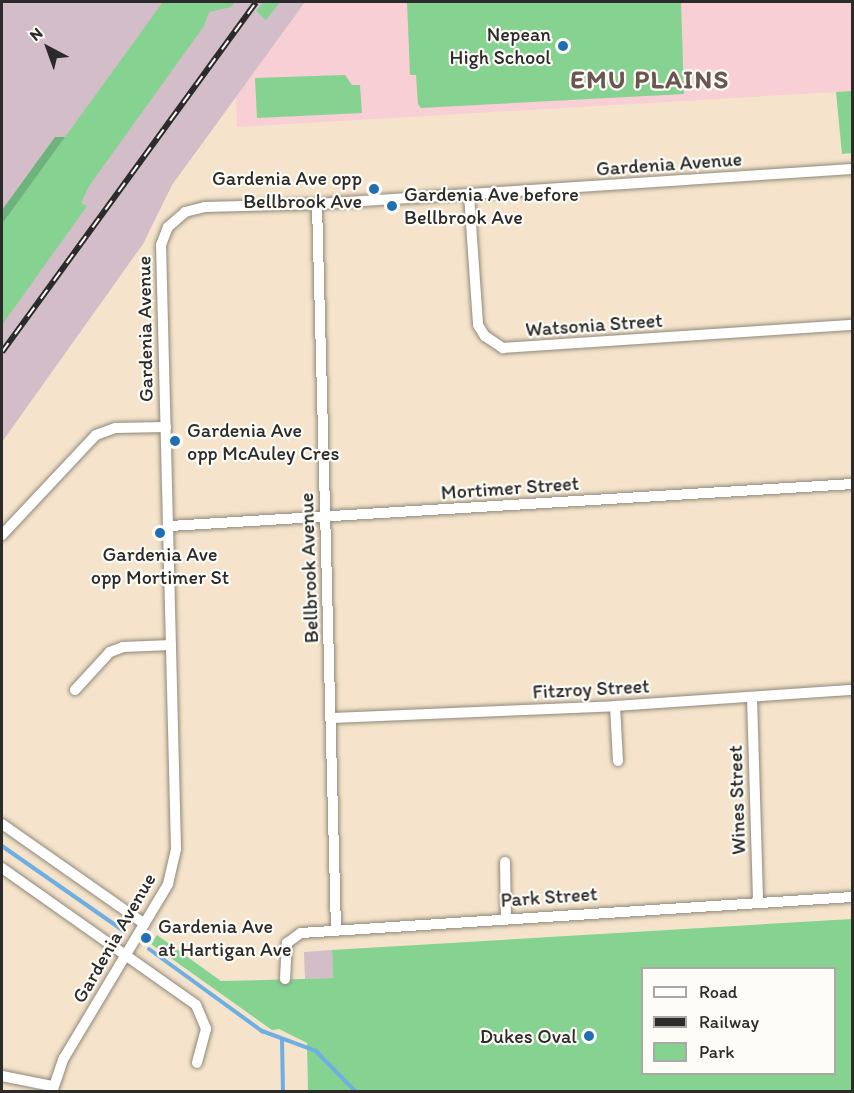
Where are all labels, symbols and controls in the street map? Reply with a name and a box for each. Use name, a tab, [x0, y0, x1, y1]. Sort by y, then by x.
north arrow	[18, 18, 78, 78]
place label: Nepean High School	[450, 22, 551, 69]
text: N	[26, 23, 46, 45]
marker: Nepean High School	[556, 39, 570, 53]
district label: EMU PLAINS	[572, 64, 728, 96]
street label: Gardenia Avenue	[595, 147, 743, 181]
place label: Gardenia Ave opp Bellbrook Ave	[212, 166, 362, 213]
marker: Gardenia Ave opp Bellbrook Ave	[367, 182, 381, 196]
place label: Gardenia Ave before Bellbrook Ave	[404, 183, 579, 230]
marker: Gardenia Ave before Bellbrook Ave	[385, 199, 399, 213]
street label: Gardenia Avenue	[132, 256, 158, 402]
street label: Watsonia Street	[525, 308, 663, 342]
place label: Gardenia Ave opp McAuley Cres	[187, 418, 339, 465]
marker: Gardenia Ave opp McAuley Cres	[168, 434, 182, 448]
street label: Mortimer Street	[440, 471, 580, 505]
street label: Bellbrook Avenue	[294, 493, 324, 643]
marker: Gardenia Ave opp Mortimer St	[153, 526, 167, 540]
place label: Gardenia Ave opp Mortimer St	[90, 542, 230, 589]
street label: Fitzroy Street	[532, 674, 650, 704]
street label: Wines Street	[723, 745, 751, 855]
street label: Gardenia Avenue	[67, 869, 161, 1007]
street label: Park Street	[500, 882, 598, 912]
place label: Gardenia Ave at Hartigan Ave	[158, 915, 293, 962]
marker: Gardenia Ave at Hartigan Ave	[139, 931, 153, 945]
legend	[641, 967, 836, 1075]
text: Road	[699, 981, 738, 1003]
text: Railway	[699, 1011, 759, 1033]
place label: Dukes Oval	[480, 1024, 577, 1048]
marker: Dukes Oval	[582, 1029, 596, 1043]
text: Park	[699, 1041, 734, 1063]

